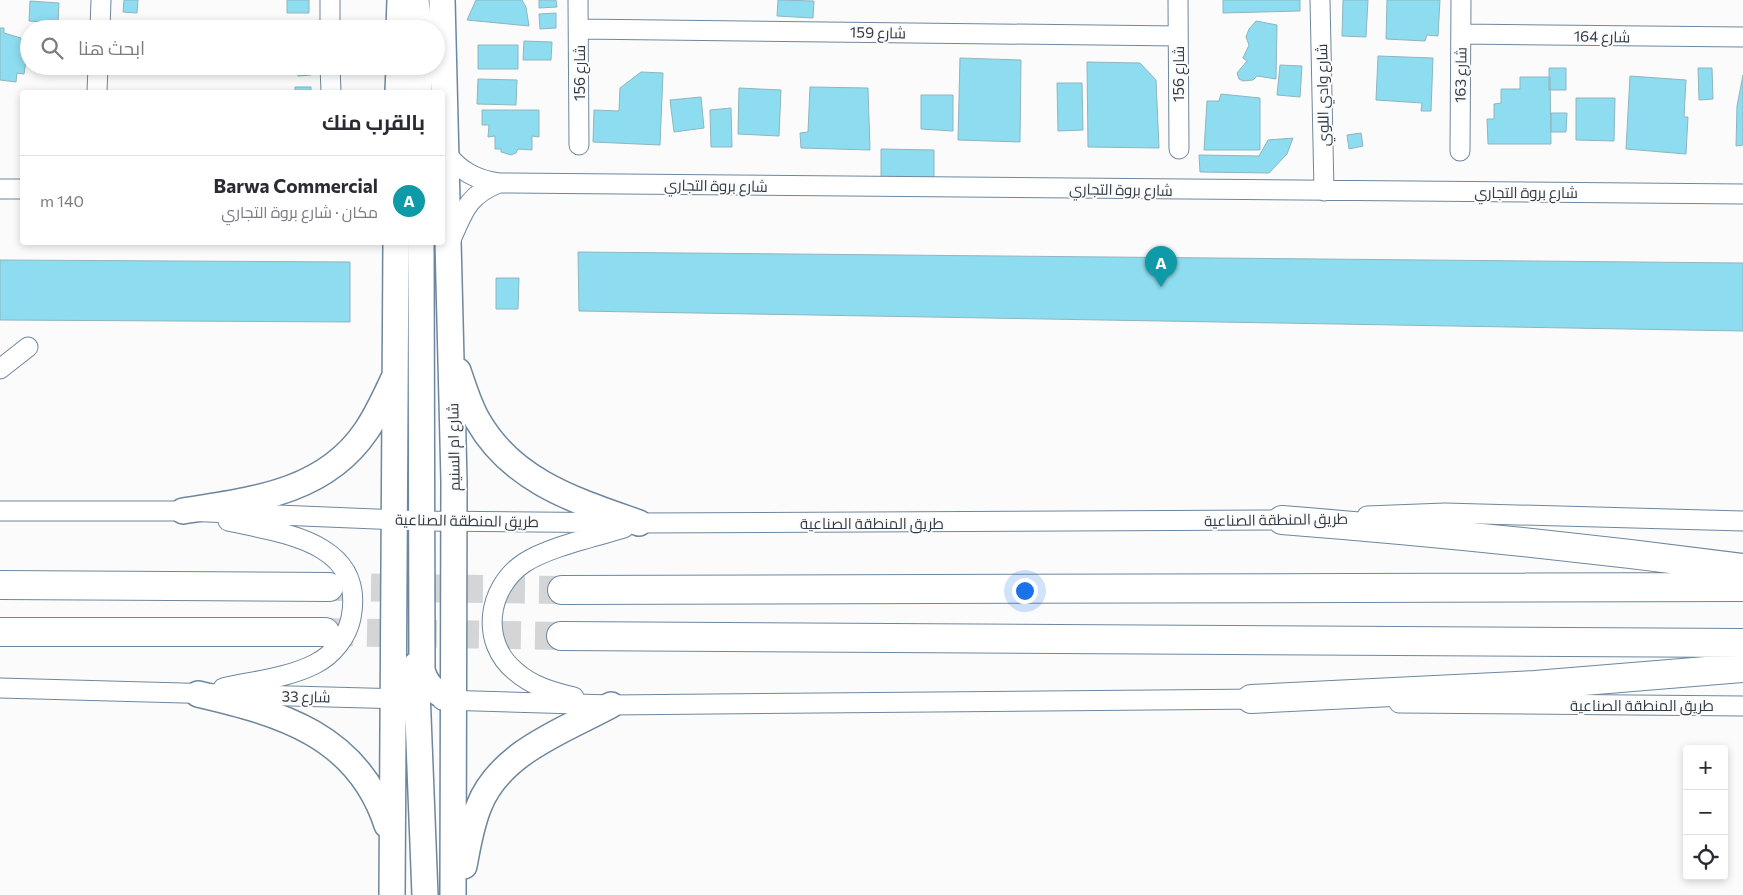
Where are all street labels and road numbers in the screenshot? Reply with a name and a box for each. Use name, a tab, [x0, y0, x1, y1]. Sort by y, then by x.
street label: شارع 159	[850, 23, 906, 44]
street label: شارع 164	[1574, 27, 1630, 48]
street label: شارع وادي اللوي	[1312, 43, 1336, 146]
street label: شارع 156	[570, 45, 591, 101]
street label: شارع 156	[1169, 46, 1190, 102]
street label: شارع 163	[1451, 47, 1472, 103]
street label: شارع بروة التجاري	[664, 175, 768, 199]
street label: شارع بروة التجاري	[1069, 179, 1173, 203]
street label: شارع بروة التجاري	[1474, 183, 1578, 205]
street label: شارع ام السنيم	[443, 403, 466, 491]
street label: طريق المنطقة الصناعية	[1204, 509, 1348, 531]
street label: طريق المنطقة الصناعية	[395, 510, 539, 532]
street label: طريق المنطقة الصناعية	[800, 514, 944, 534]
street label: شارع 33	[281, 687, 331, 708]
street label: طريق المنطقة الصناعية	[1570, 696, 1714, 716]

